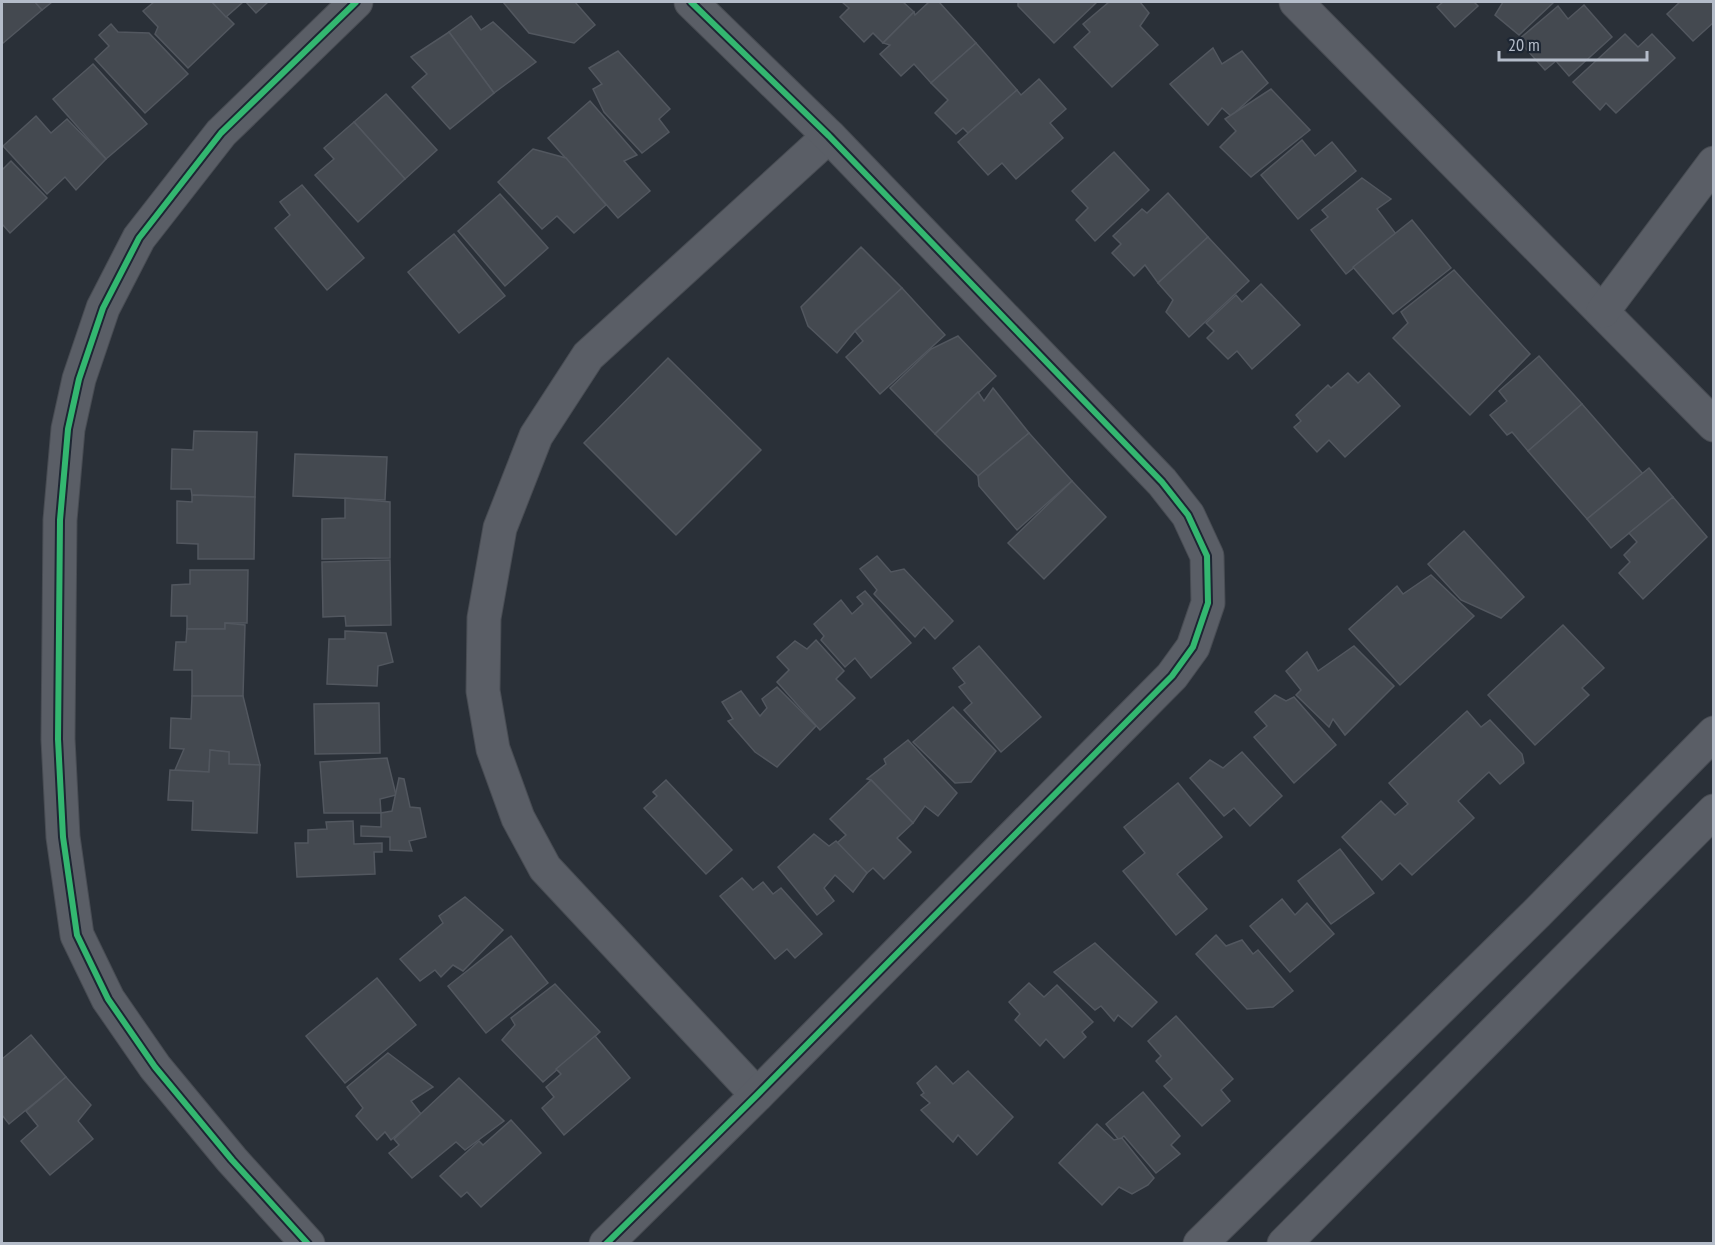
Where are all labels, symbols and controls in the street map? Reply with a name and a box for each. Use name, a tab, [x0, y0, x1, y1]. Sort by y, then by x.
scale bar	[1499, 24, 1648, 62]
text: 20 m	[1508, 33, 1540, 56]

